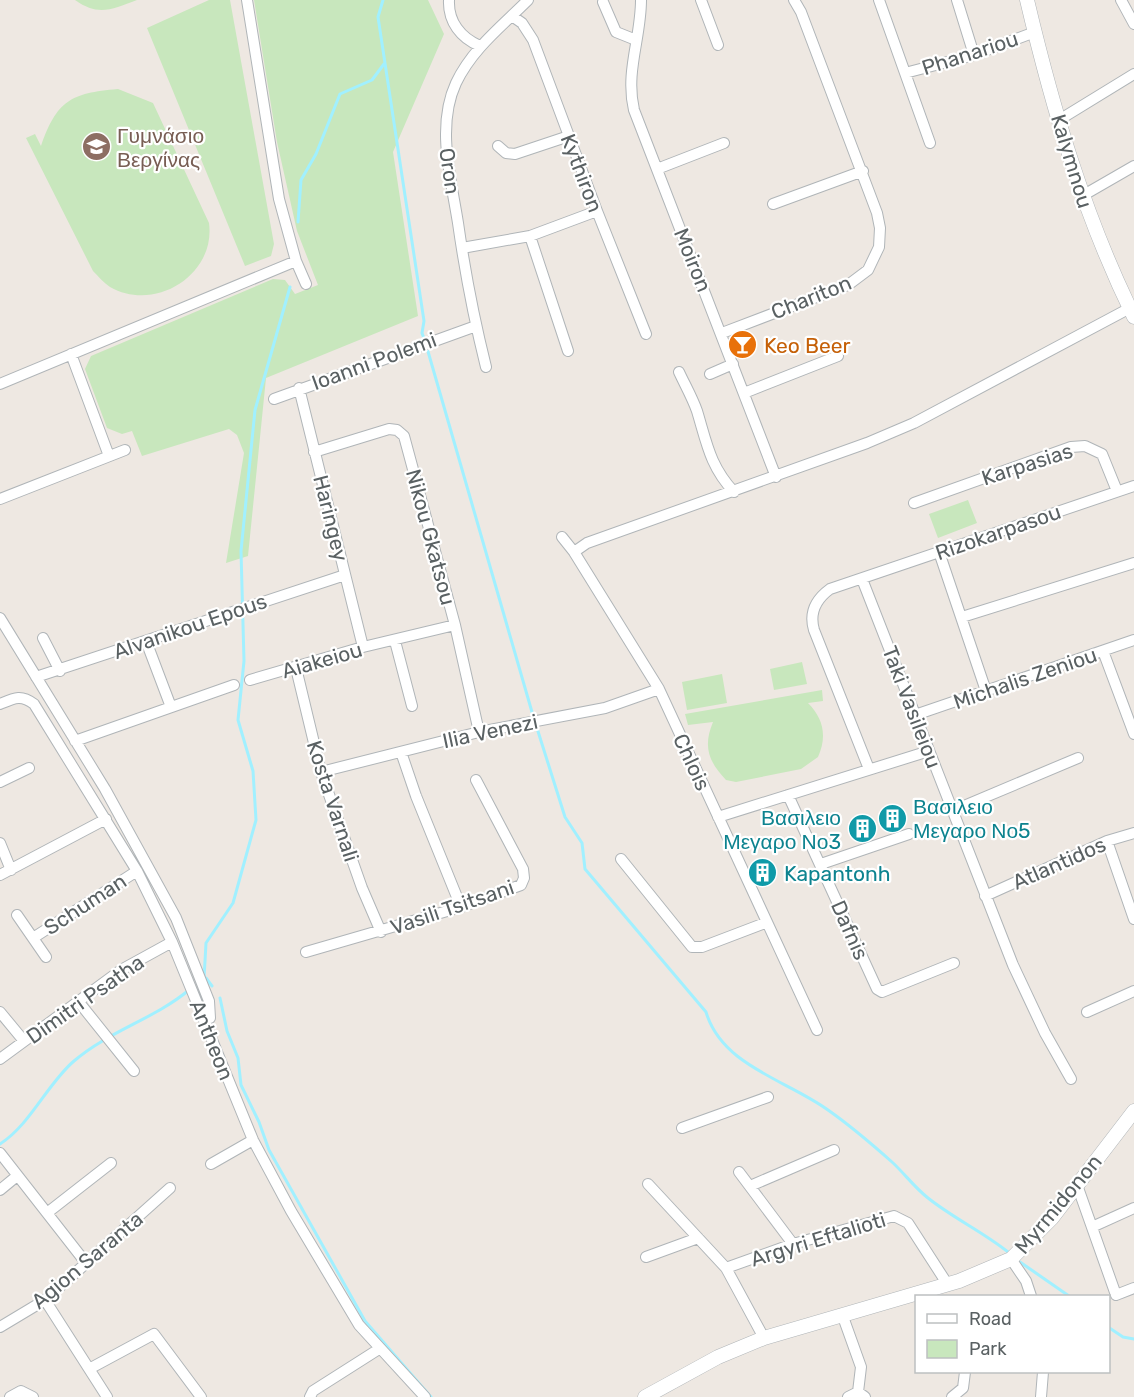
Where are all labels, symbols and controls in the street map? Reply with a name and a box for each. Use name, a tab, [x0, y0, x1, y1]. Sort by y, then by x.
street label: Phanariou	[919, 26, 1021, 80]
street label: Kalymnou	[1046, 111, 1098, 211]
place label: Γυμνάσιο Βεργίνας	[117, 123, 204, 172]
street label: Kythiron	[556, 130, 608, 216]
school or university icon: Γυμνάσιο Βεργίνας	[80, 131, 112, 163]
street label: Oron	[434, 146, 466, 196]
street label: Moiron	[669, 225, 717, 295]
street label: Chariton	[767, 270, 855, 324]
street label: Ioanni Polemi	[308, 327, 440, 395]
bar icon: Keo Beer	[727, 329, 759, 361]
place label: Keo Beer	[764, 333, 851, 358]
street label: Karpasias	[978, 438, 1076, 490]
street label: Nikou Gkatsou	[401, 466, 461, 608]
street label: Haringey	[308, 472, 354, 564]
street label: Rizokarpasou	[932, 499, 1064, 565]
street label: Alvanikou Epous	[110, 588, 270, 664]
street label: Aiakeiou	[279, 637, 365, 683]
street label: Taki Vasileiou	[877, 642, 947, 772]
street label: Michalis Zeniou	[950, 642, 1100, 714]
street label: Ilia Venezi	[440, 709, 540, 753]
street label: Chlois	[668, 730, 716, 794]
street label: Kosta Varnali	[302, 737, 364, 865]
place label: Βασιλειο Μεγαρο Νο5	[913, 794, 1031, 843]
building icon: Βασιλειο Μεγαρο Νο5	[876, 802, 908, 834]
place label: Βασιλειο Μεγαρο Νο3	[723, 805, 841, 854]
building icon: Βασιλειο Μεγαρο Νο3	[846, 813, 878, 845]
street label: Atlantidos	[1008, 831, 1110, 895]
building icon: Kapantonh	[747, 857, 779, 889]
place label: Kapantonh	[784, 861, 891, 886]
street label: Schuman	[39, 868, 131, 940]
street label: Vasili Tsitsani	[387, 874, 517, 940]
street label: Dafnis	[826, 896, 874, 964]
street label: Dimitri Psatha	[21, 949, 149, 1049]
street label: Antheon	[185, 996, 239, 1084]
street label: Myrmidonon	[1009, 1149, 1107, 1259]
street label: Agion Saranta	[26, 1206, 148, 1314]
street label: Argyri Eftalioti	[747, 1207, 889, 1271]
legend	[915, 1295, 1110, 1373]
text: Road	[969, 1308, 1012, 1330]
text: Park	[969, 1338, 1007, 1360]

